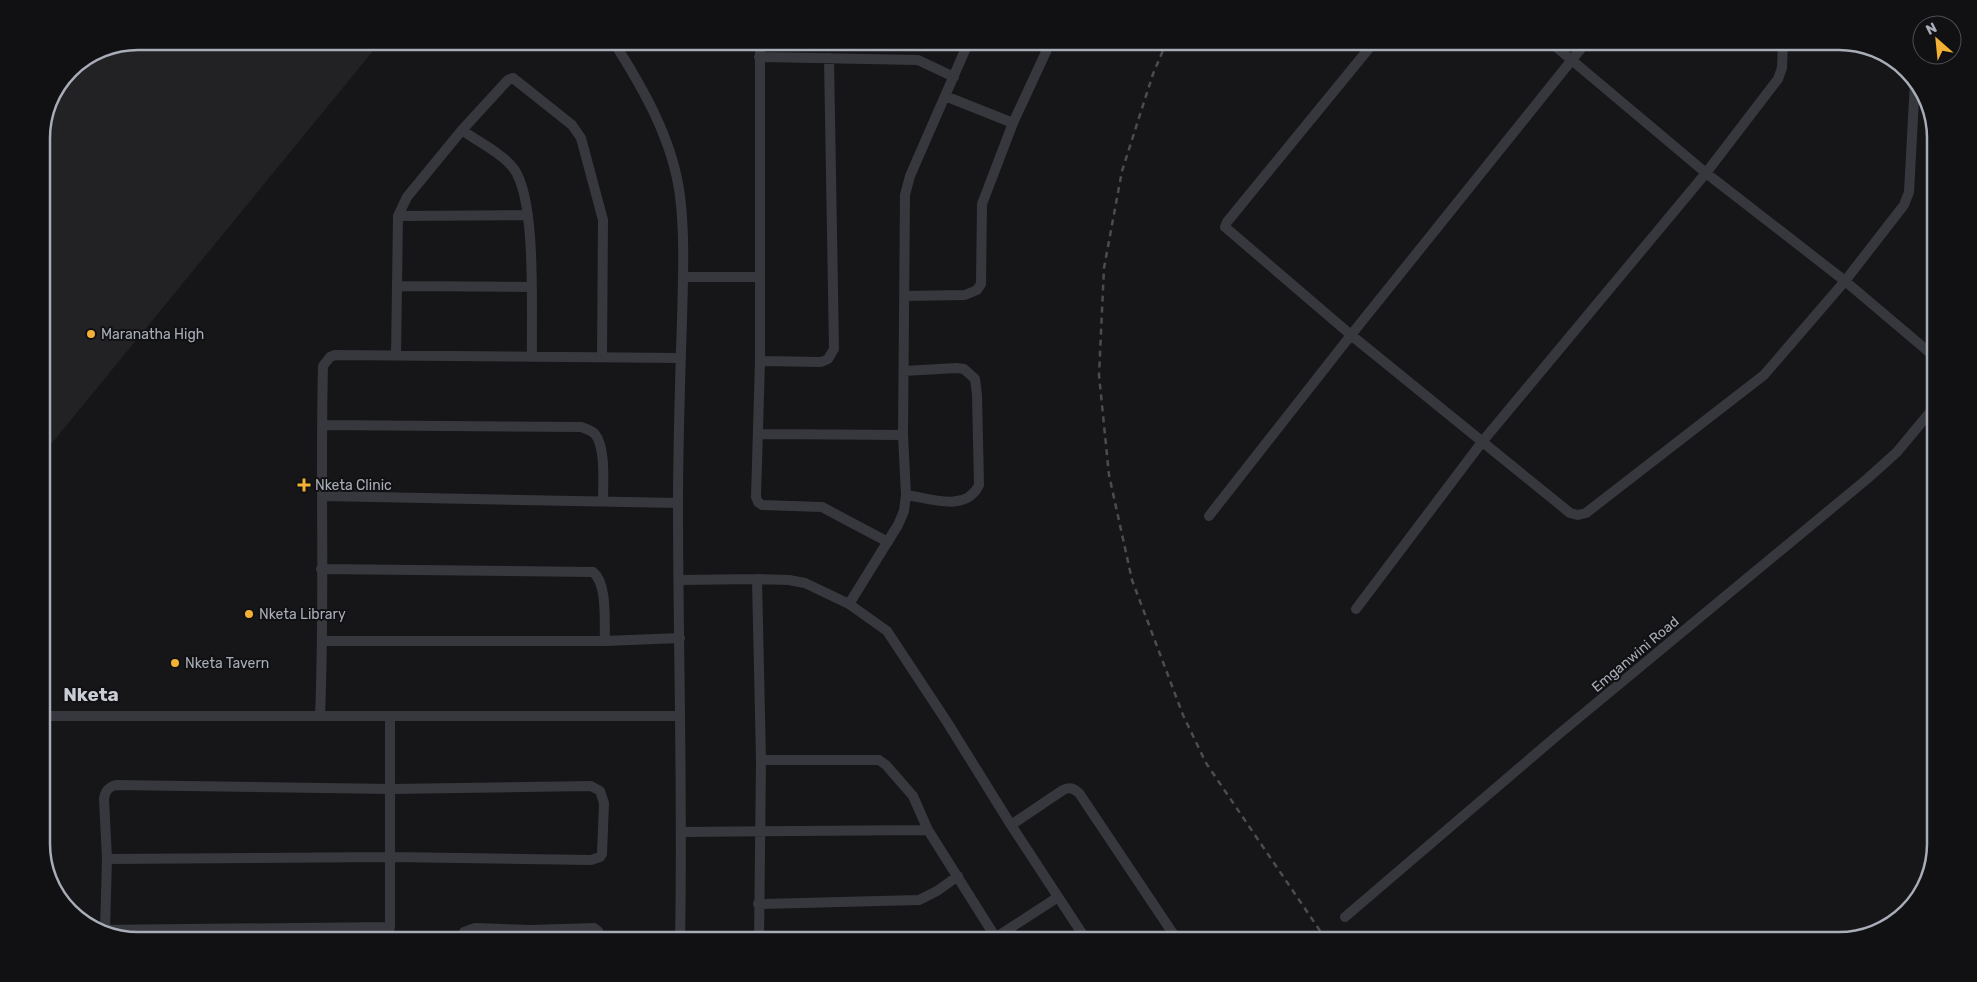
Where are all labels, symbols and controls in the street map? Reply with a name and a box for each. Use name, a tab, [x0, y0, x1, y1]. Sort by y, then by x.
north arrow	[1912, 15, 1962, 65]
text: N	[1923, 19, 1940, 39]
place label: Maranatha High	[101, 326, 204, 343]
marker: Maranatha High	[85, 328, 97, 340]
place label: Nketa Clinic	[315, 477, 392, 494]
marker: Nketa Clinic	[297, 478, 311, 492]
place label: Nketa Library	[259, 606, 346, 623]
marker: Nketa Library	[243, 608, 255, 620]
street label: Emganwini Road	[1588, 613, 1682, 696]
place label: Nketa Tavern	[185, 655, 269, 672]
marker: Nketa Tavern	[169, 657, 181, 669]
district label: Nketa	[63, 683, 119, 706]

